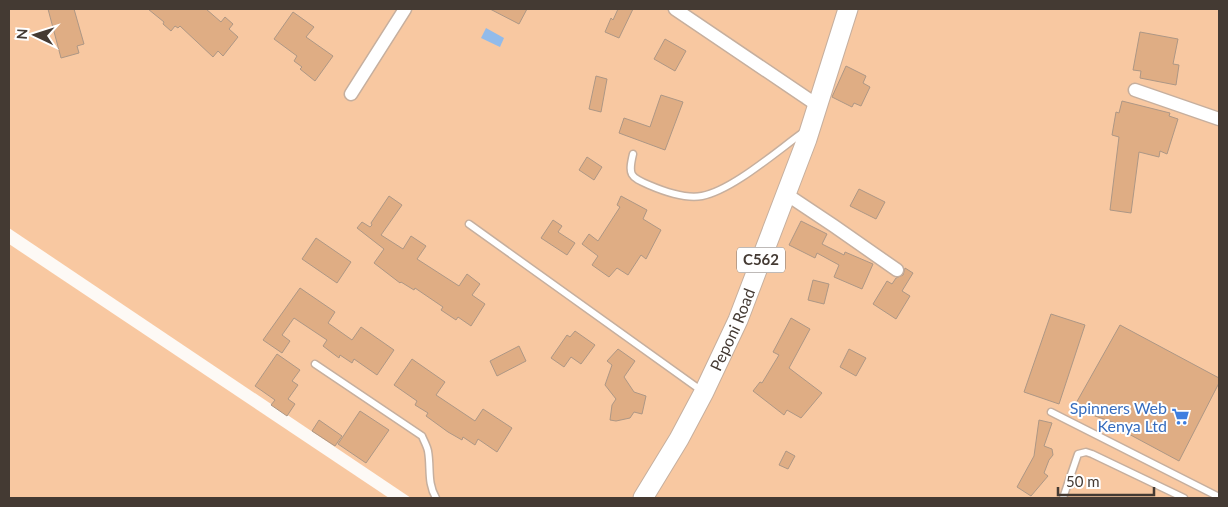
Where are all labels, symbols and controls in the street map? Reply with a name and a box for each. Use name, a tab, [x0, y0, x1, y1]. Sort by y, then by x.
north arrow	[10, 10, 60, 60]
text: N	[13, 28, 30, 40]
road number: C562	[737, 248, 785, 272]
street label: Peponi Road	[705, 286, 758, 374]
place label: Spinners Web Kenya Ltd	[1070, 398, 1167, 435]
supermarket icon: Spinners Web Kenya Ltd	[1171, 407, 1191, 427]
scale bar	[1058, 464, 1154, 496]
text: 50 m	[1066, 472, 1100, 490]

